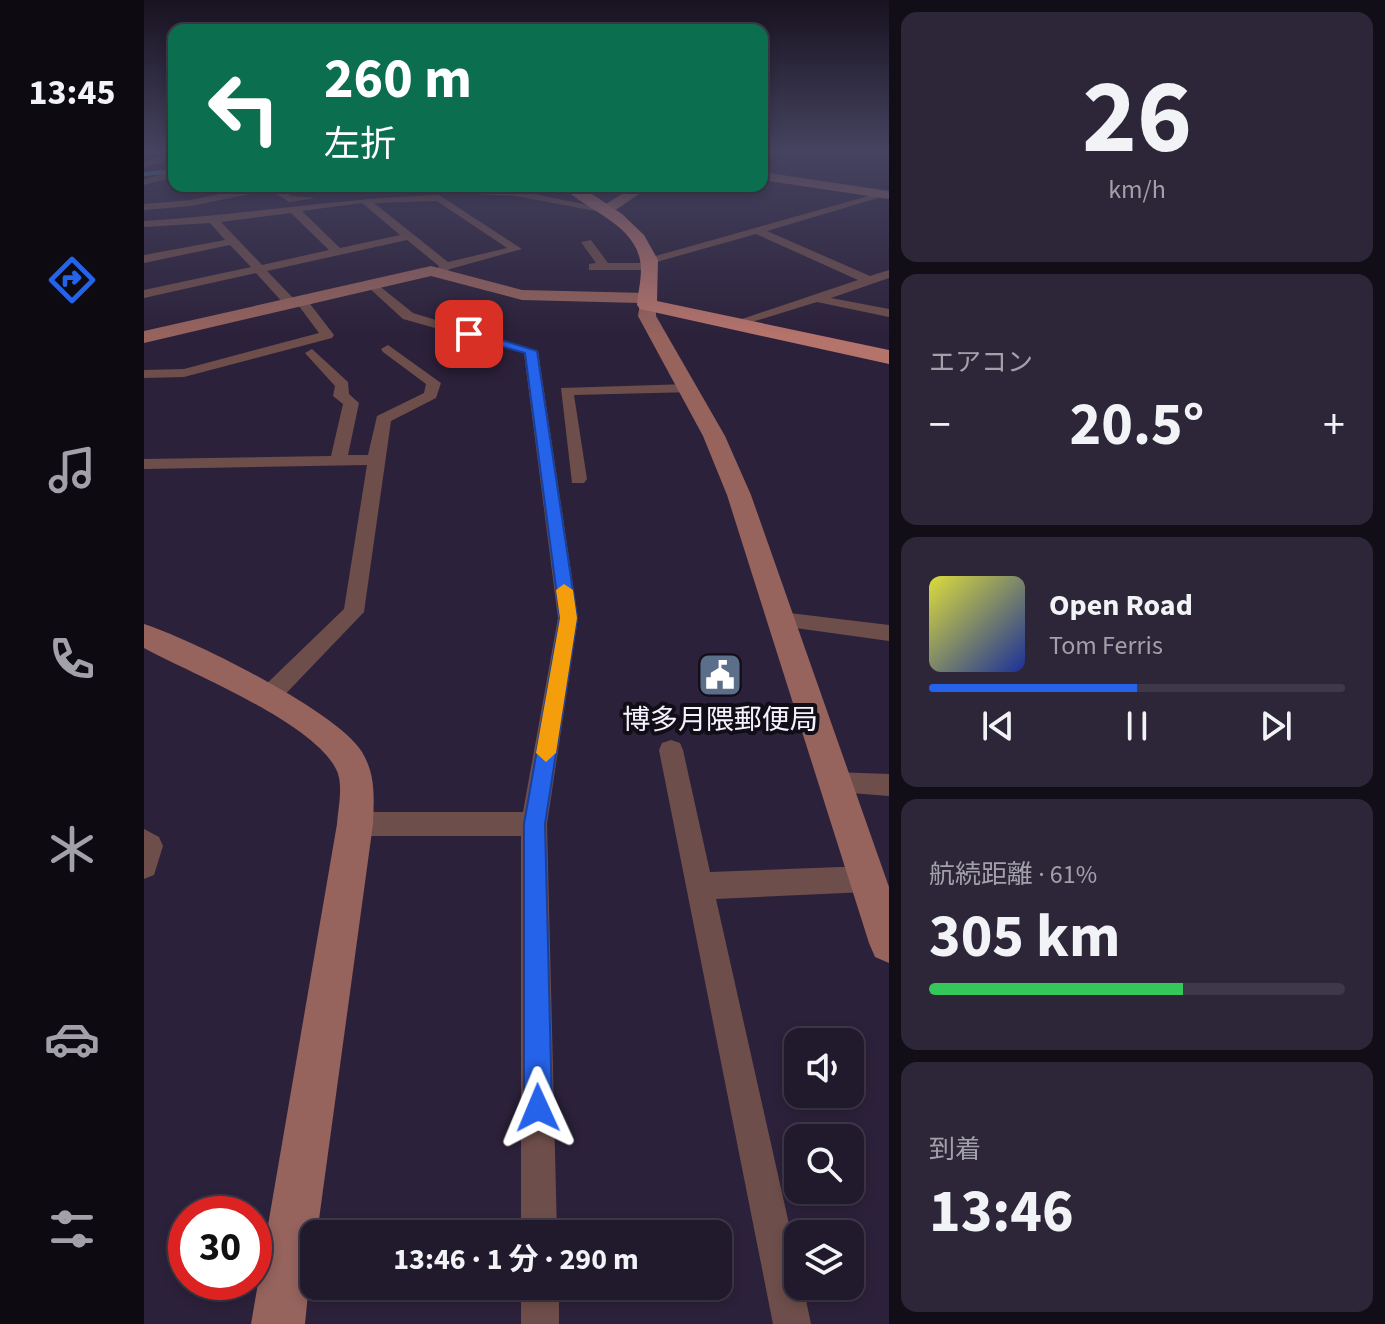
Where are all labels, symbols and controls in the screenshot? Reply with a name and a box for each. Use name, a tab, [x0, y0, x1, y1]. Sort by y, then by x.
text: 260 m	[324, 40, 472, 119]
text: 26	[1082, 45, 1192, 193]
icon: left	[192, 56, 296, 160]
text: 13:45	[29, 67, 115, 118]
text: 左折	[324, 119, 396, 170]
text: km/h	[1108, 171, 1166, 208]
icon: directions	[44, 252, 100, 308]
pin	[435, 300, 503, 368]
icon: arrive	[447, 312, 491, 356]
text: エアコン	[929, 344, 1033, 381]
text: 20.5°	[1070, 383, 1204, 468]
text: −	[929, 394, 951, 457]
text: +	[1323, 394, 1345, 457]
icon: music	[44, 442, 100, 498]
text: Open Road	[1049, 584, 1193, 627]
text: Tom Ferris	[1049, 627, 1163, 664]
icon: phone	[44, 631, 100, 687]
public building icon: 博多月隈郵便局	[696, 651, 744, 699]
place label: 博多月隈郵便局	[622, 700, 818, 740]
icon: previous	[976, 704, 1020, 748]
icon: pause	[1115, 704, 1159, 748]
icon: next	[1254, 704, 1298, 748]
icon: climate	[44, 821, 100, 877]
text: 航続距離 · 61%	[929, 856, 1097, 893]
text: 305 km	[929, 895, 1120, 980]
icon: car	[44, 1011, 100, 1067]
map controls	[784, 1028, 864, 1300]
button: sound	[784, 1028, 864, 1108]
position arrow	[496, 1066, 580, 1150]
button: search	[784, 1124, 864, 1204]
text: 到着	[929, 1131, 981, 1168]
text: 13:46	[929, 1170, 1074, 1255]
speed limit sign: 30	[168, 1196, 272, 1300]
icon: filters	[44, 1201, 100, 1257]
button: layers	[784, 1220, 864, 1300]
text: 13:46 · 1 分 · 290 m	[393, 1238, 639, 1281]

